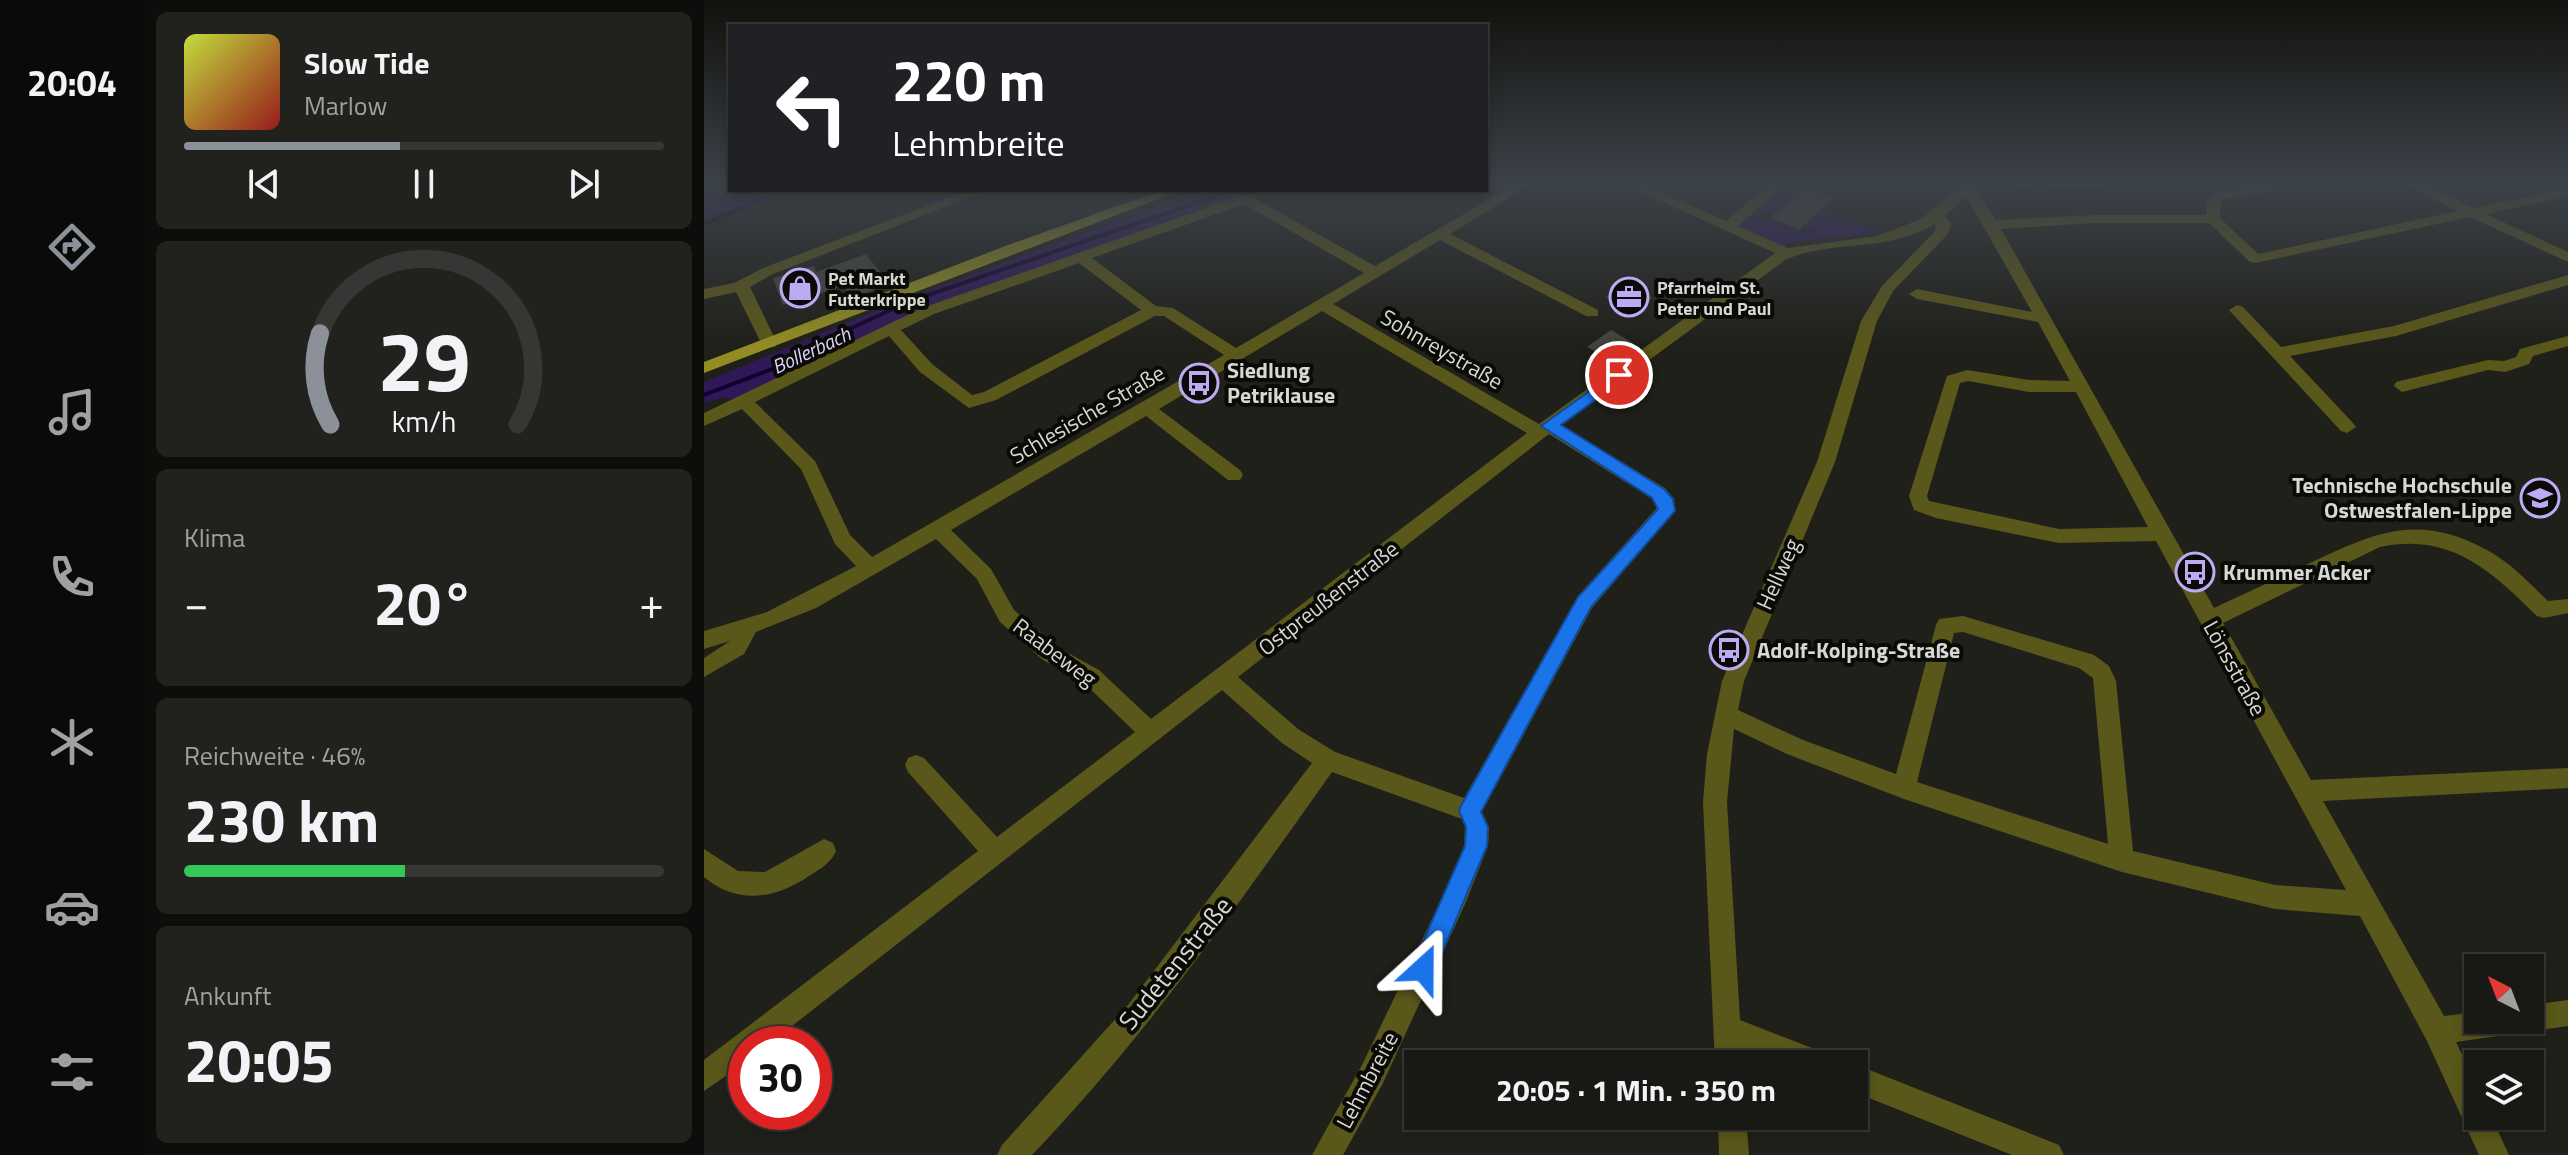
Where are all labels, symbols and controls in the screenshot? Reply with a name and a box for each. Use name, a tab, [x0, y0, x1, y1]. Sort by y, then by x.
text: 220 m	[892, 38, 1045, 123]
text: Slow Tide	[304, 40, 429, 86]
text: 20:04	[27, 55, 117, 110]
icon: left	[760, 56, 864, 160]
text: Marlow	[304, 86, 387, 125]
text: Lehmbreite	[892, 115, 1065, 170]
icon: previous	[242, 162, 286, 206]
icon: pause	[402, 162, 446, 206]
icon: next	[562, 162, 606, 206]
icon: directions	[44, 219, 100, 275]
place label: Pet Markt Futterkrippe	[828, 265, 926, 313]
shop icon: Pet Markt Futterkrippe	[779, 267, 821, 309]
place label: Pfarrheim St. Peter und Paul	[1657, 274, 1771, 322]
office icon: Pfarrheim St. Peter und Paul	[1608, 276, 1650, 318]
text: 29	[377, 296, 471, 422]
street label: Sohnreystraße	[1374, 300, 1510, 398]
water label: Bollerbach	[767, 318, 856, 382]
pin	[1585, 341, 1653, 409]
place label: Siedlung Petriklause	[1227, 353, 1335, 412]
icon: arrive	[1597, 353, 1641, 397]
street label: Schlesische Straße	[1003, 356, 1171, 472]
bus stop icon: Siedlung Petriklause	[1178, 362, 1220, 404]
icon: music	[44, 384, 100, 440]
text: km/h	[392, 400, 456, 443]
place label: Technische Hochschule Ostwestfalen-Lippe	[2292, 468, 2512, 527]
school or university icon: Technische Hochschule Ostwestfalen-Lippe	[2519, 477, 2561, 519]
text: Klima	[184, 518, 245, 557]
street label: Ostpreußenstraße	[1250, 532, 1406, 664]
street label: Hellweg	[1747, 533, 1809, 615]
icon: phone	[44, 549, 100, 605]
bus stop icon: Krummer Acker	[2174, 551, 2216, 593]
place label: Krummer Acker	[2223, 555, 2371, 589]
text: 20°	[374, 557, 474, 648]
text: −	[184, 569, 209, 636]
text: +	[639, 569, 664, 636]
street label: Raabeweg	[1006, 609, 1104, 695]
street label: Lönsstraße	[2195, 614, 2275, 722]
bus stop icon: Adolf-Kolping-Straße	[1708, 629, 1750, 671]
place label: Adolf-Kolping-Straße	[1757, 633, 1960, 667]
icon: climate	[44, 714, 100, 770]
text: Reichweite · 46%	[184, 736, 365, 775]
text: 230 km	[184, 774, 379, 865]
icon: car	[44, 879, 100, 935]
street label: Sudetenstraße	[1109, 888, 1241, 1038]
position arrow	[1381, 927, 1465, 1011]
north arrow	[2464, 954, 2544, 1034]
map controls	[2464, 954, 2544, 1130]
text: Ankunft	[184, 976, 271, 1015]
text: 20:05	[184, 1014, 334, 1105]
street label: Lehmbreite	[1327, 1025, 1407, 1135]
speed limit sign: 30	[728, 1026, 832, 1130]
icon: filters	[44, 1044, 100, 1100]
button: layers	[2464, 1050, 2544, 1130]
text: 20:05 · 1 Min. · 350 m	[1496, 1067, 1776, 1113]

